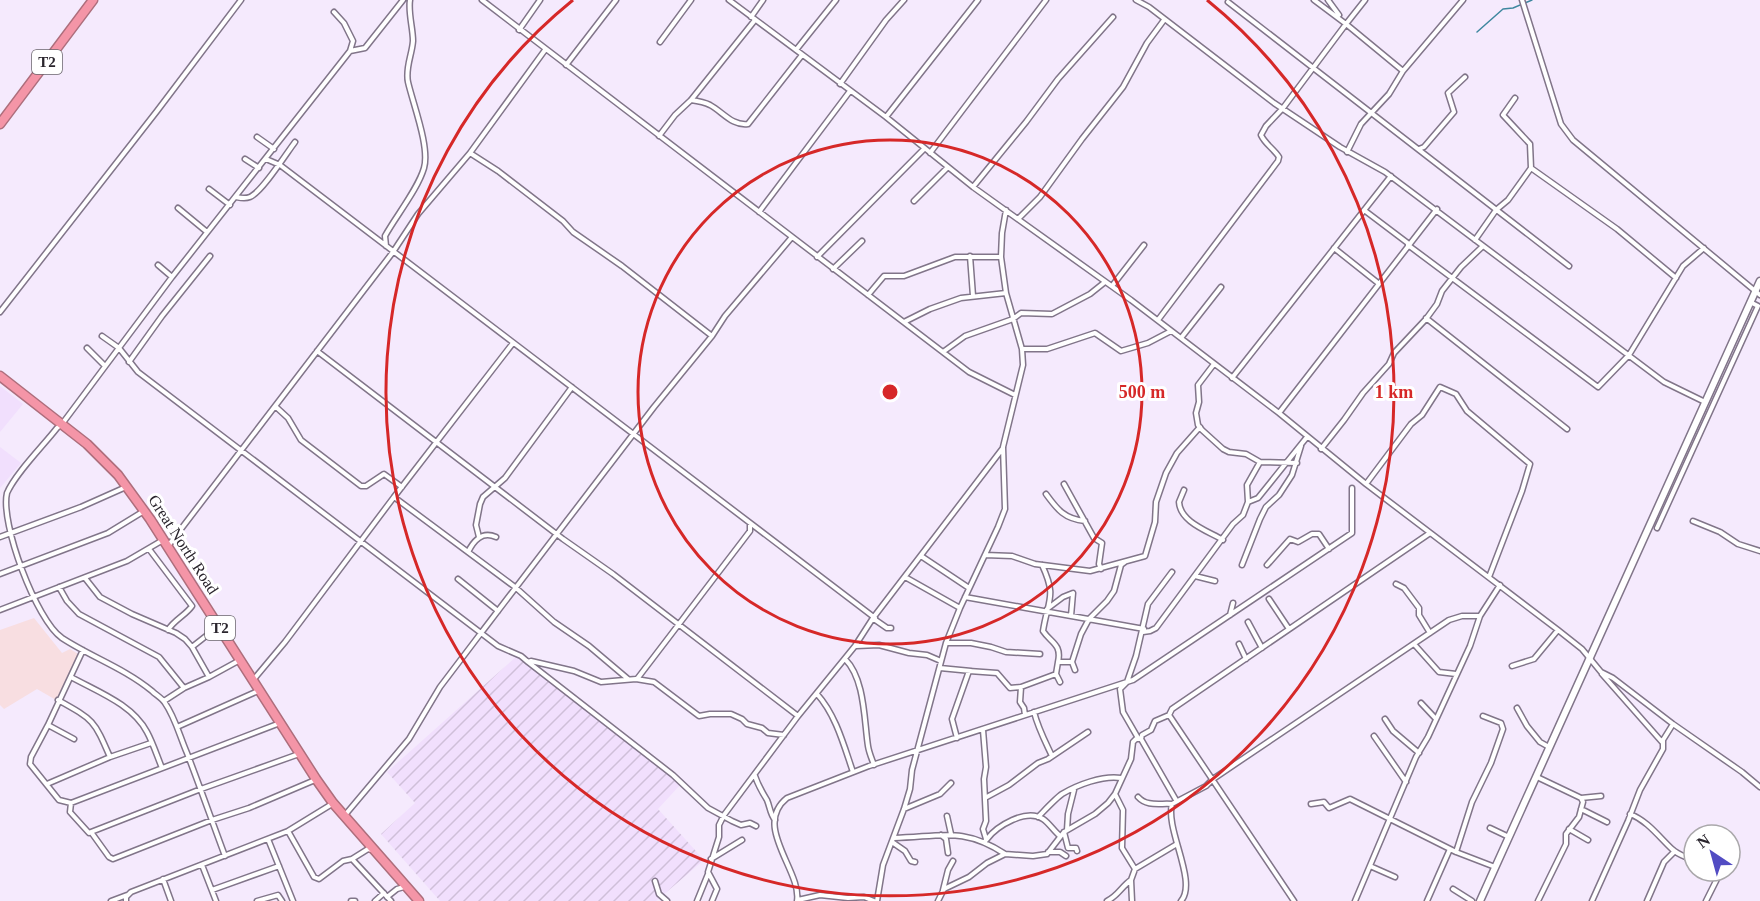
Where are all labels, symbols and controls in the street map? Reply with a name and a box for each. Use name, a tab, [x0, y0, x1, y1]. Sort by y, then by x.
road number: T2	[32, 50, 62, 74]
centre of rings	[880, 382, 900, 402]
text: 500 m	[1119, 382, 1165, 402]
text: 1 km	[1375, 382, 1413, 402]
street label: Great North Road	[145, 492, 222, 597]
road number: T2	[205, 616, 235, 640]
north arrow	[1682, 823, 1742, 883]
text: N	[1694, 831, 1714, 852]

